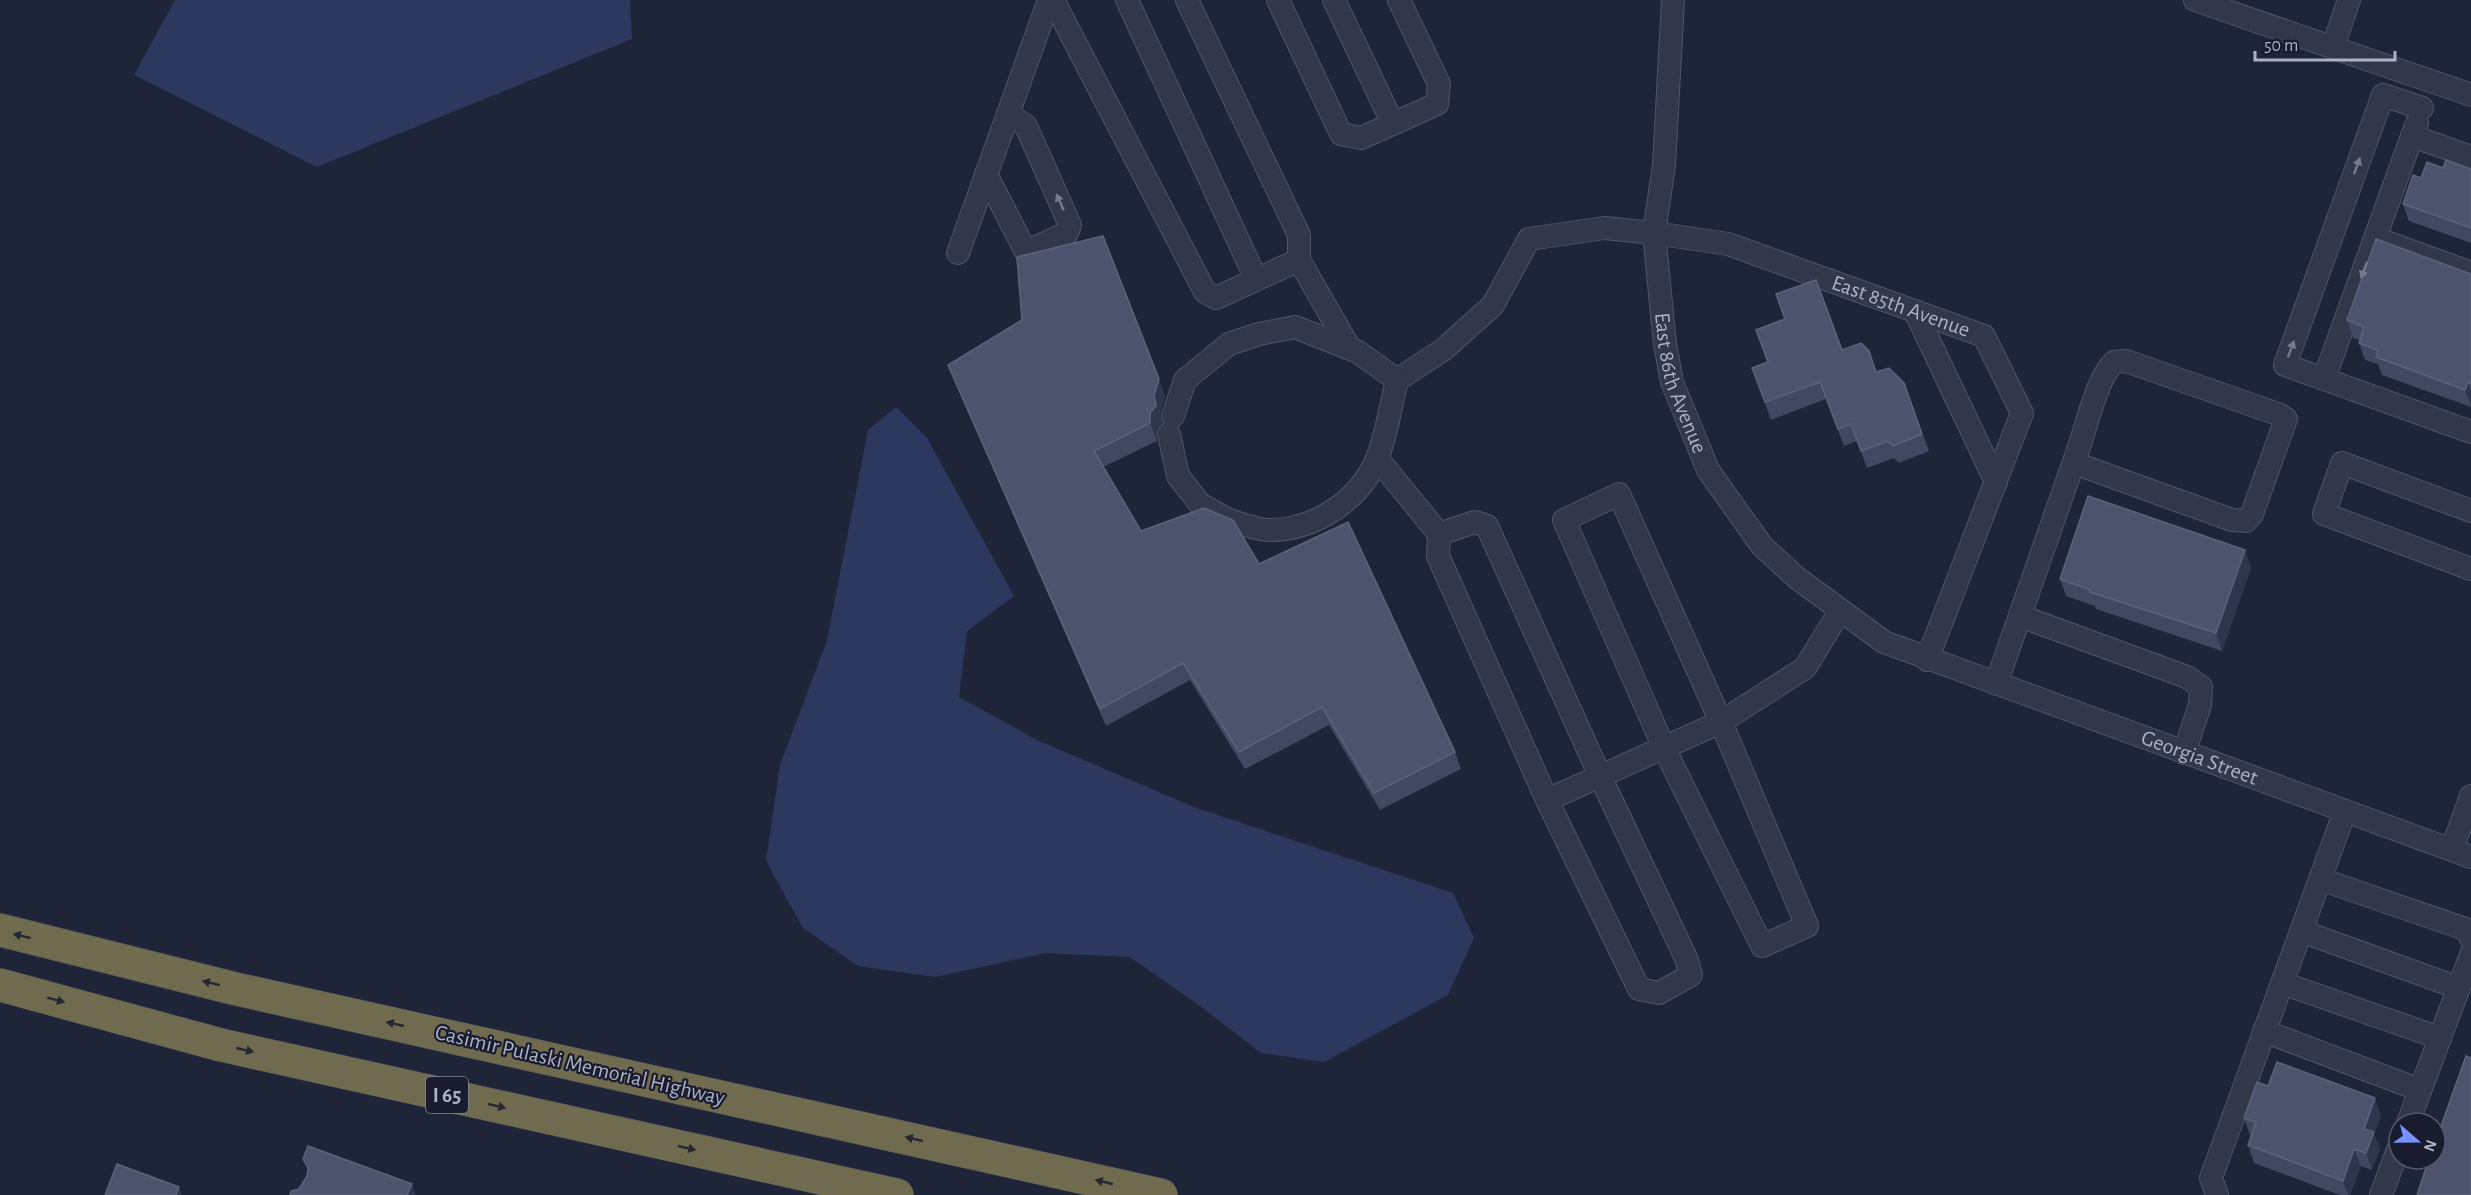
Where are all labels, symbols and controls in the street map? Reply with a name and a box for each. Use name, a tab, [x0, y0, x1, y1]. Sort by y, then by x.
scale bar	[2255, 24, 2394, 62]
text: 50 m	[2264, 37, 2298, 55]
one-way arrow	[2353, 157, 2363, 175]
one-way arrow	[1055, 193, 1064, 210]
one-way arrow	[2358, 261, 2368, 279]
street label: East 85th Avenue	[1829, 271, 1973, 341]
street label: East 86th Avenue	[1651, 311, 1711, 456]
one-way arrow	[2287, 340, 2296, 358]
street label: Georgia Street	[2138, 726, 2261, 789]
one-way arrow	[13, 930, 31, 940]
one-way arrow	[202, 977, 220, 987]
one-way arrow	[48, 996, 66, 1005]
one-way arrow	[385, 1019, 404, 1028]
street label: Casimir Pulaski Memorial Highway	[433, 1021, 728, 1109]
one-way arrow	[236, 1046, 255, 1055]
road number: I 65	[426, 1077, 468, 1113]
one-way arrow	[487, 1102, 506, 1111]
north arrow	[2387, 1111, 2447, 1171]
one-way arrow	[904, 1134, 923, 1143]
text: N	[2421, 1138, 2440, 1154]
one-way arrow	[678, 1144, 696, 1154]
one-way arrow	[1094, 1177, 1113, 1186]

